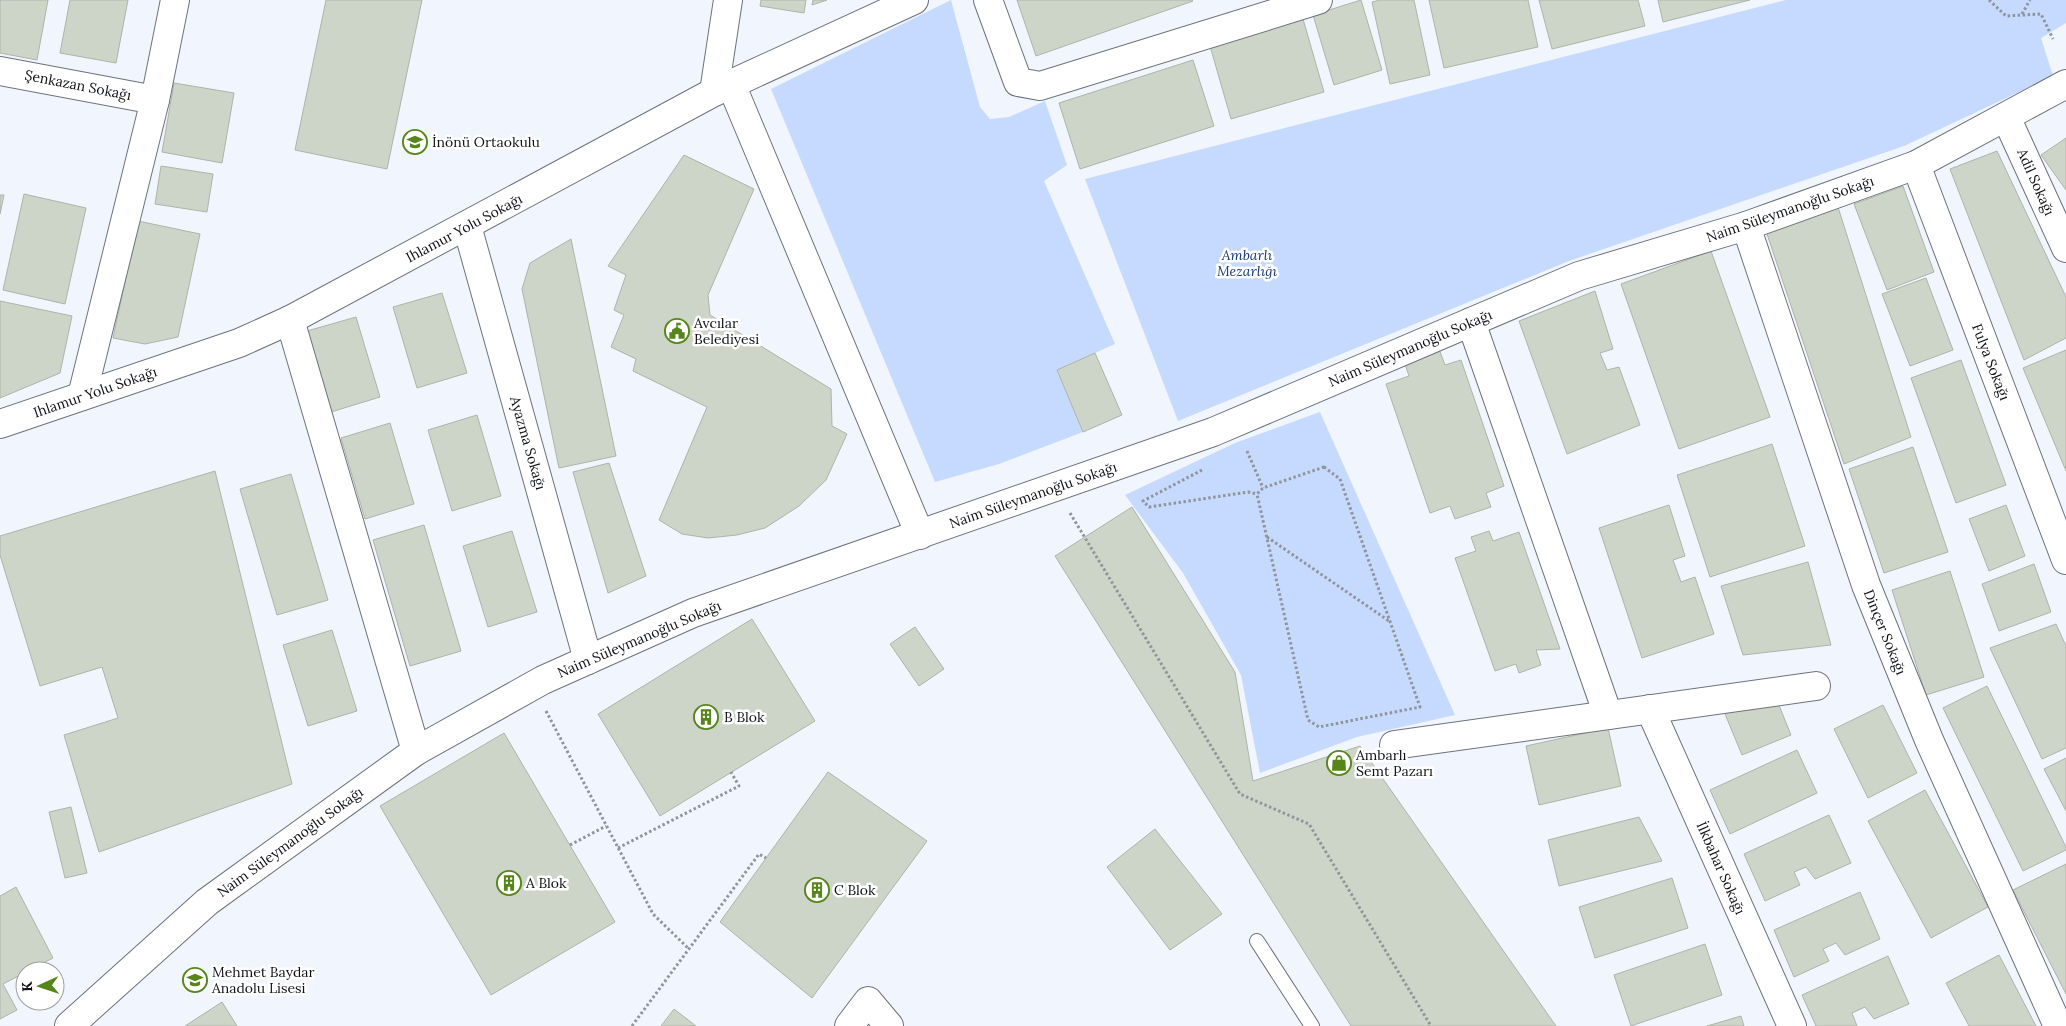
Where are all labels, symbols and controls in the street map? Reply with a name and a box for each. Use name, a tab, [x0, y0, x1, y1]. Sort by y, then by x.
street label: Şenkazan Sokağı	[23, 66, 133, 104]
school or university icon: İnönü Ortaokulu	[402, 129, 428, 155]
place label: İnönü Ortaokulu	[432, 133, 540, 151]
street label: Adil Sokağı	[2013, 145, 2059, 218]
street label: Naim Süleymanoğlu Sokağı	[1704, 172, 1876, 246]
street label: Ihlamur Yolu Sokağı	[403, 190, 525, 266]
park label: Ambarlı Mezarlığı	[1217, 246, 1278, 280]
street label: Naim Süleymanoğlu Sokağı	[1325, 305, 1495, 391]
place label: Avcılar Belediyesi	[693, 314, 759, 348]
public building icon: Avcılar Belediyesi	[664, 318, 690, 344]
street label: Fulya Sokağı	[1968, 321, 2014, 403]
street label: Ihlamur Yolu Sokağı	[31, 362, 159, 422]
street label: Ayazma Sokağı	[506, 393, 550, 492]
street label: Naim Süleymanoğlu Sokağı	[947, 458, 1119, 532]
street label: Dinçer Sokağı	[1860, 587, 1910, 677]
street label: Naim Süleymanoğlu Sokağı	[554, 596, 724, 682]
building icon: B Blok	[693, 704, 719, 730]
place label: B Blok	[724, 708, 765, 726]
place label: Ambarlı Semt Pazarı	[1355, 746, 1433, 780]
shop icon: Ambarlı Semt Pazarı	[1326, 750, 1352, 776]
street label: Naim Süleymanoğlu Sokağı	[213, 783, 367, 901]
street label: İlkbahar Sokağı	[1693, 819, 1750, 917]
building icon: A Blok	[496, 870, 522, 896]
place label: A Blok	[525, 874, 567, 892]
building icon: C Blok	[804, 877, 830, 903]
place label: C Blok	[834, 881, 876, 899]
north arrow	[15, 961, 65, 1011]
place label: Mehmet Baydar Anadolu Lisesi	[211, 963, 315, 997]
school or university icon: Mehmet Baydar Anadolu Lisesi	[182, 967, 208, 993]
text: K	[18, 981, 36, 992]

